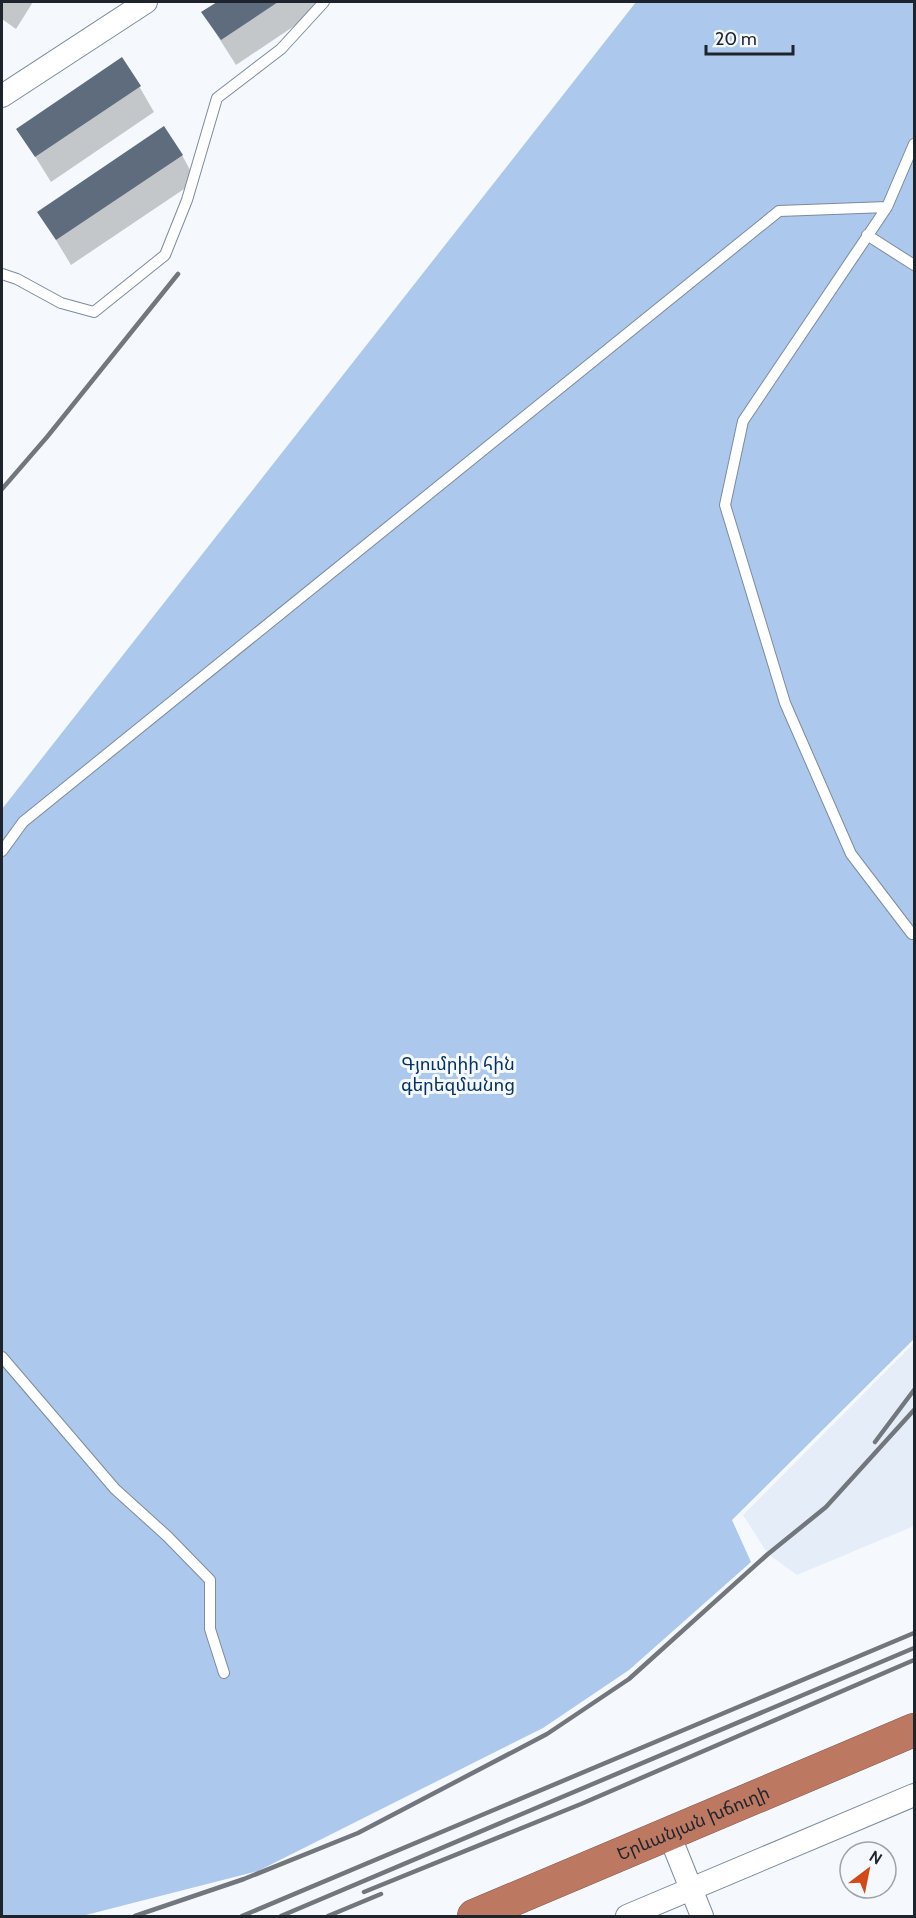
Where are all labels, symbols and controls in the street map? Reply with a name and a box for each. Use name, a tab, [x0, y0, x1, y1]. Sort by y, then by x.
scale bar	[706, 18, 793, 56]
text: 20 m	[715, 28, 757, 50]
park label: Գյումրիի հին գերեզմանոց	[401, 1053, 515, 1096]
street label: Երևանյան խճուղի	[614, 1781, 773, 1865]
north arrow	[838, 1840, 898, 1900]
text: N	[866, 1847, 886, 1869]

